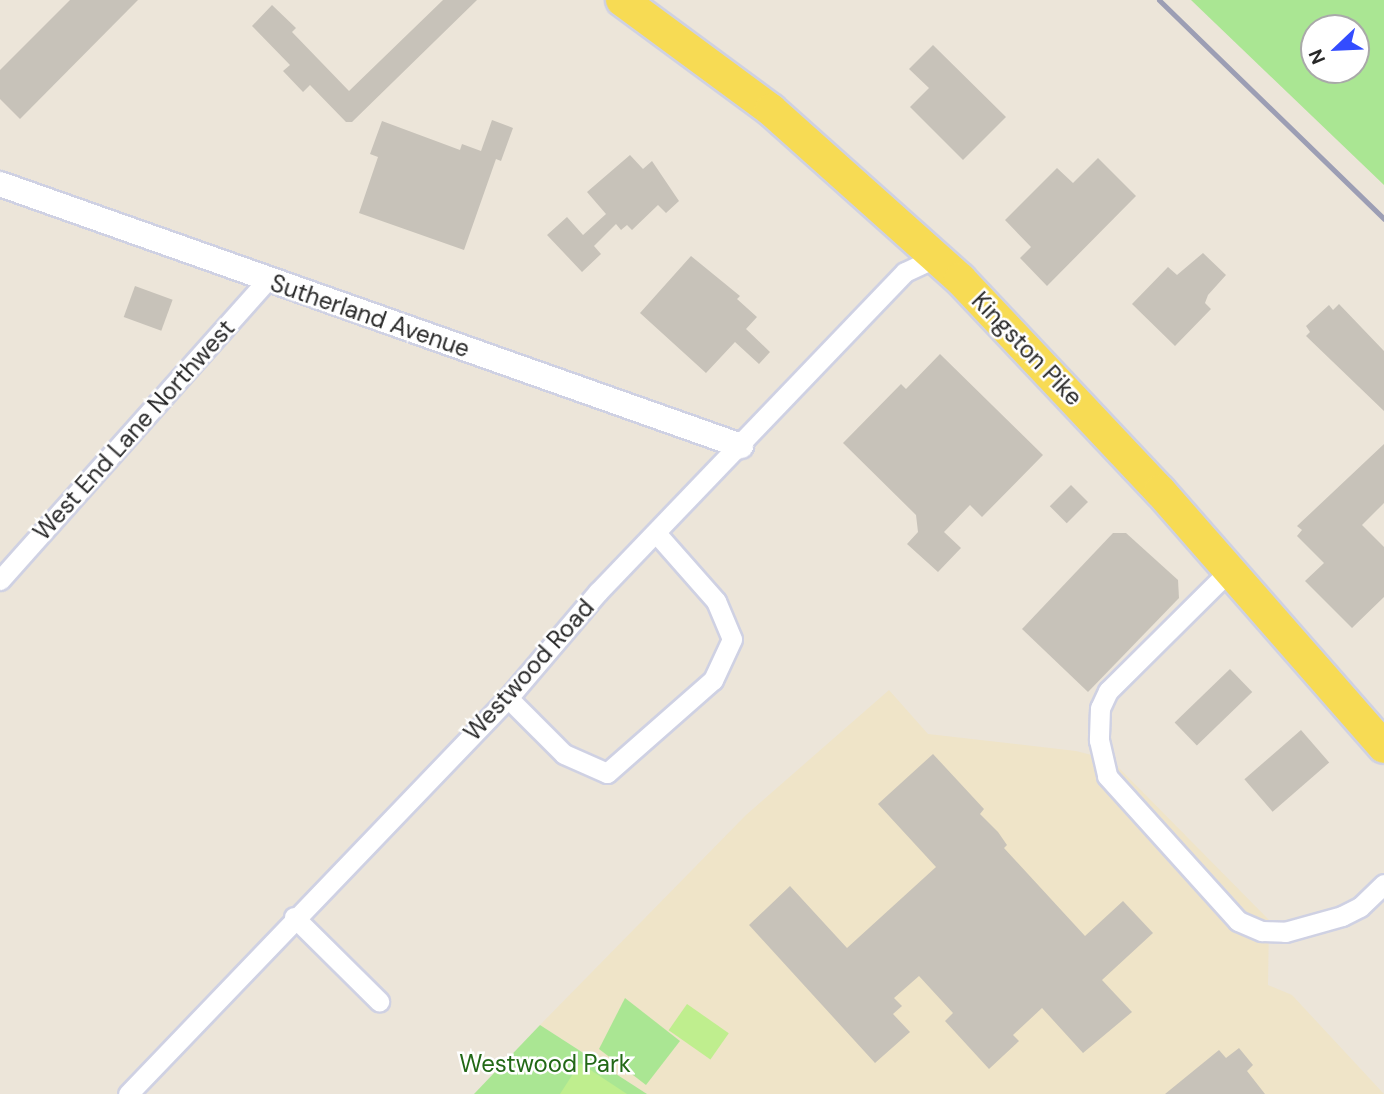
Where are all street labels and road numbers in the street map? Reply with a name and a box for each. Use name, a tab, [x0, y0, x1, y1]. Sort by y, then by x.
street label: Sutherland Avenue	[267, 268, 473, 364]
street label: Kingston Pike	[966, 286, 1088, 412]
street label: West End Lane Northwest	[27, 314, 241, 546]
street label: Westwood Road	[458, 593, 600, 747]

